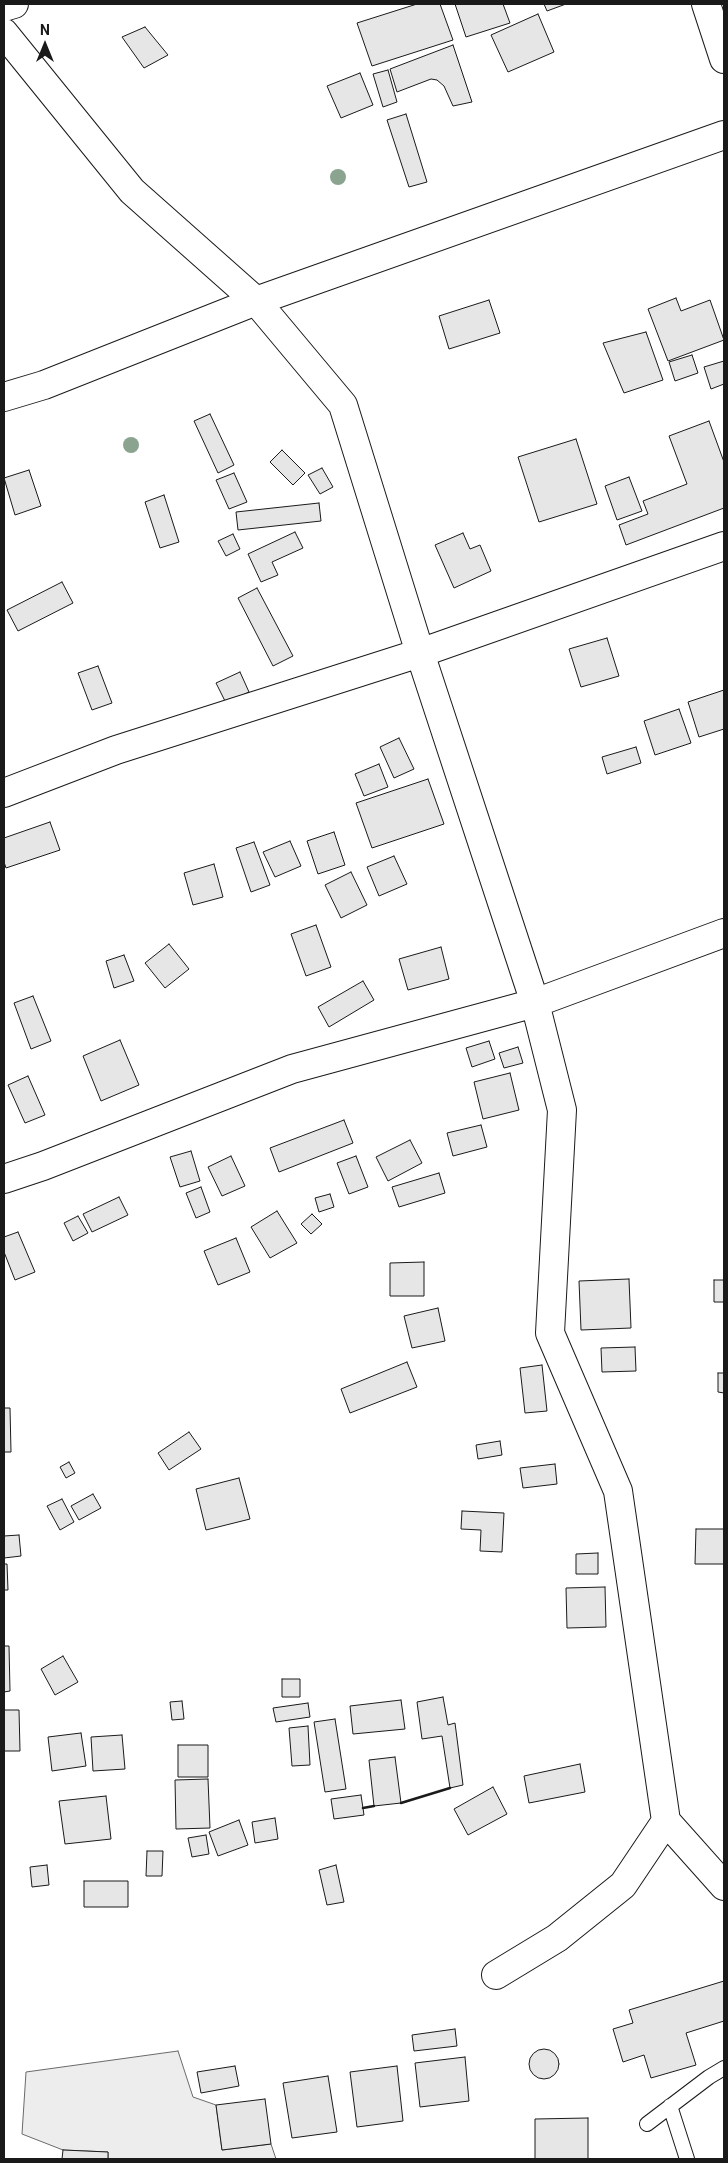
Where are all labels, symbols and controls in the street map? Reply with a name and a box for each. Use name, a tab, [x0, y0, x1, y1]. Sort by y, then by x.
north arrow	[20, 20, 70, 70]
text: N	[40, 22, 50, 38]

